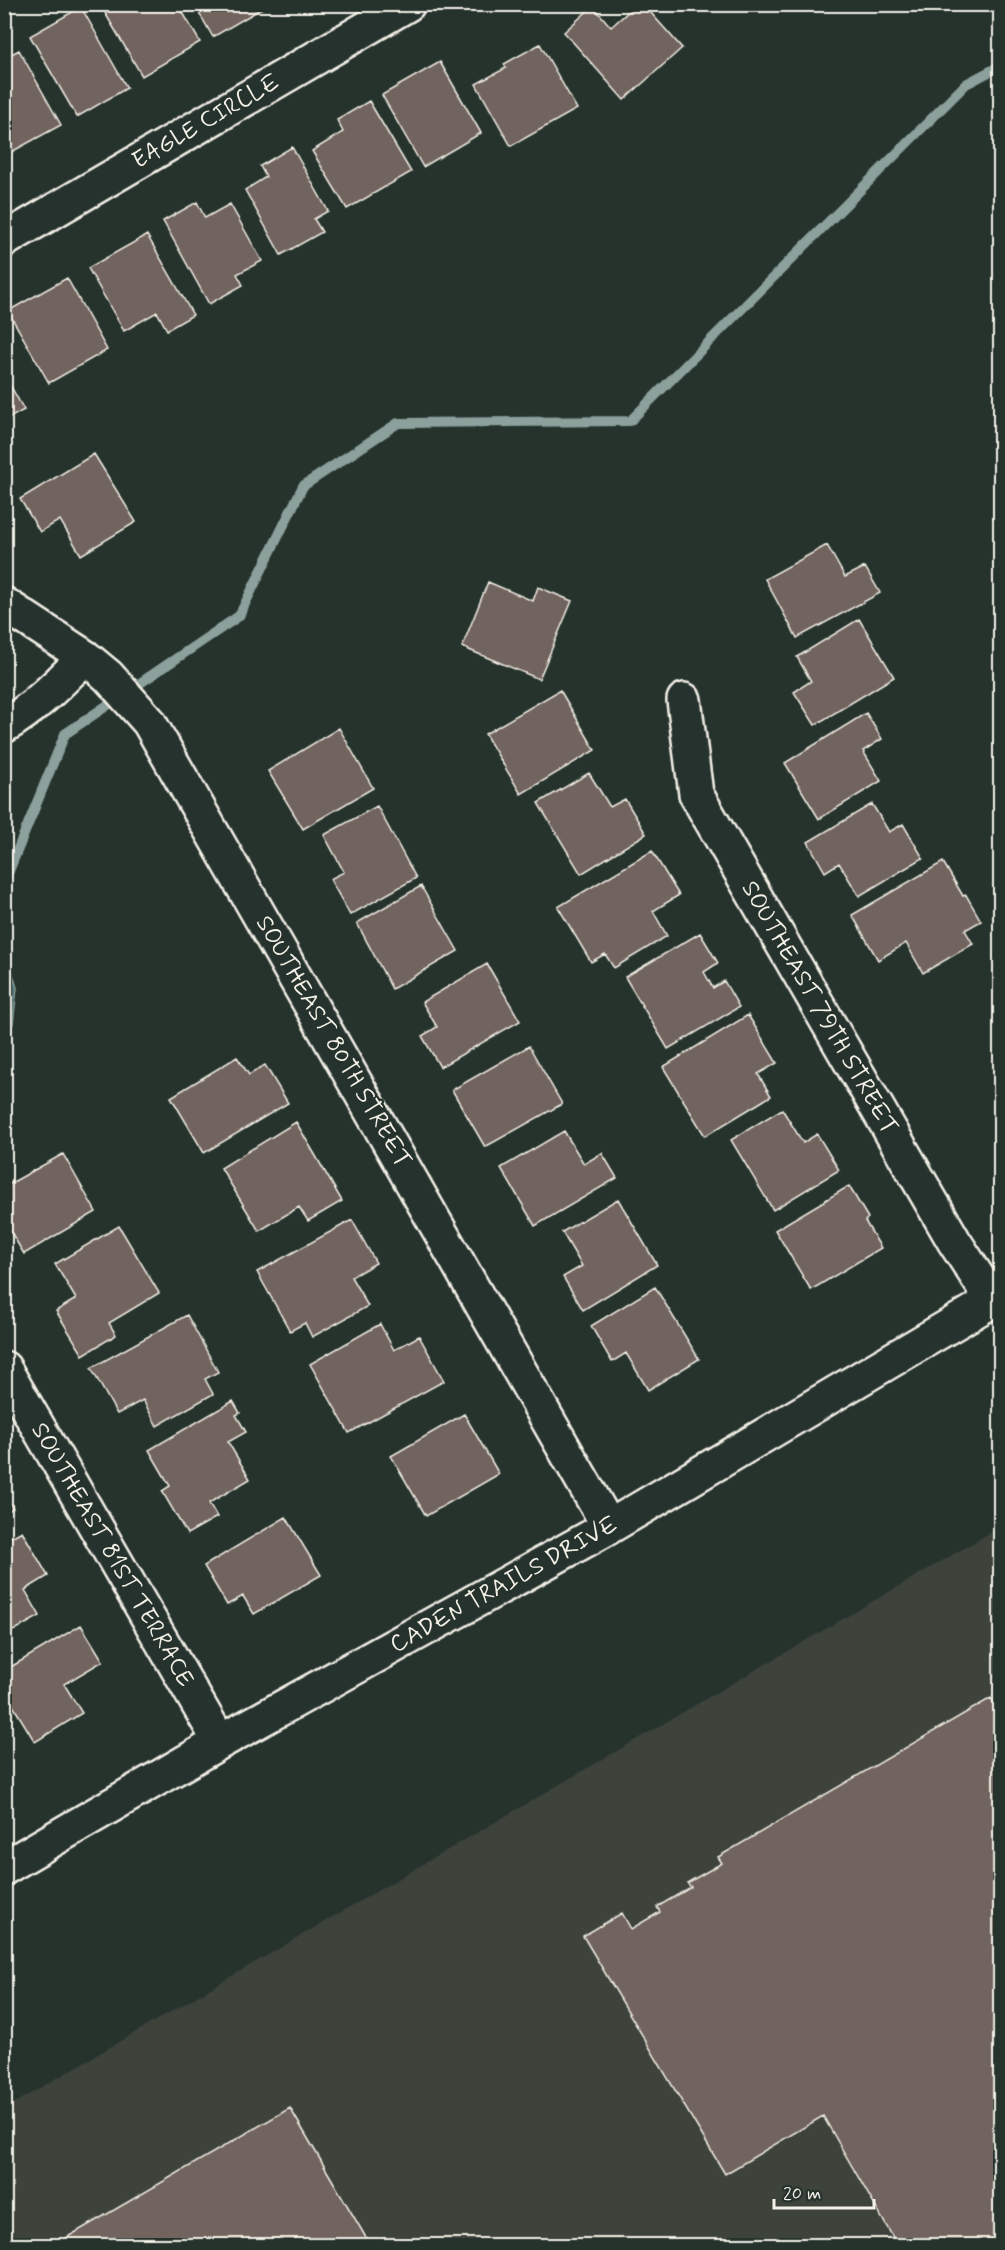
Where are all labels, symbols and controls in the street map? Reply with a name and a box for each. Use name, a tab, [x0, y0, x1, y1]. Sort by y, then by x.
street label: EAGLE CIRCLE	[127, 67, 285, 177]
street label: SOUTHEAST 79TH STREET	[734, 876, 904, 1140]
street label: SOUTHEAST 80TH STREET	[248, 910, 418, 1174]
street label: SOUTHEAST 81ST TERRACE	[24, 1417, 201, 1693]
street label: CADEN TRAILS DRIVE	[385, 1509, 623, 1661]
scale bar	[774, 2172, 874, 2210]
text: 20 m	[783, 2182, 821, 2206]

